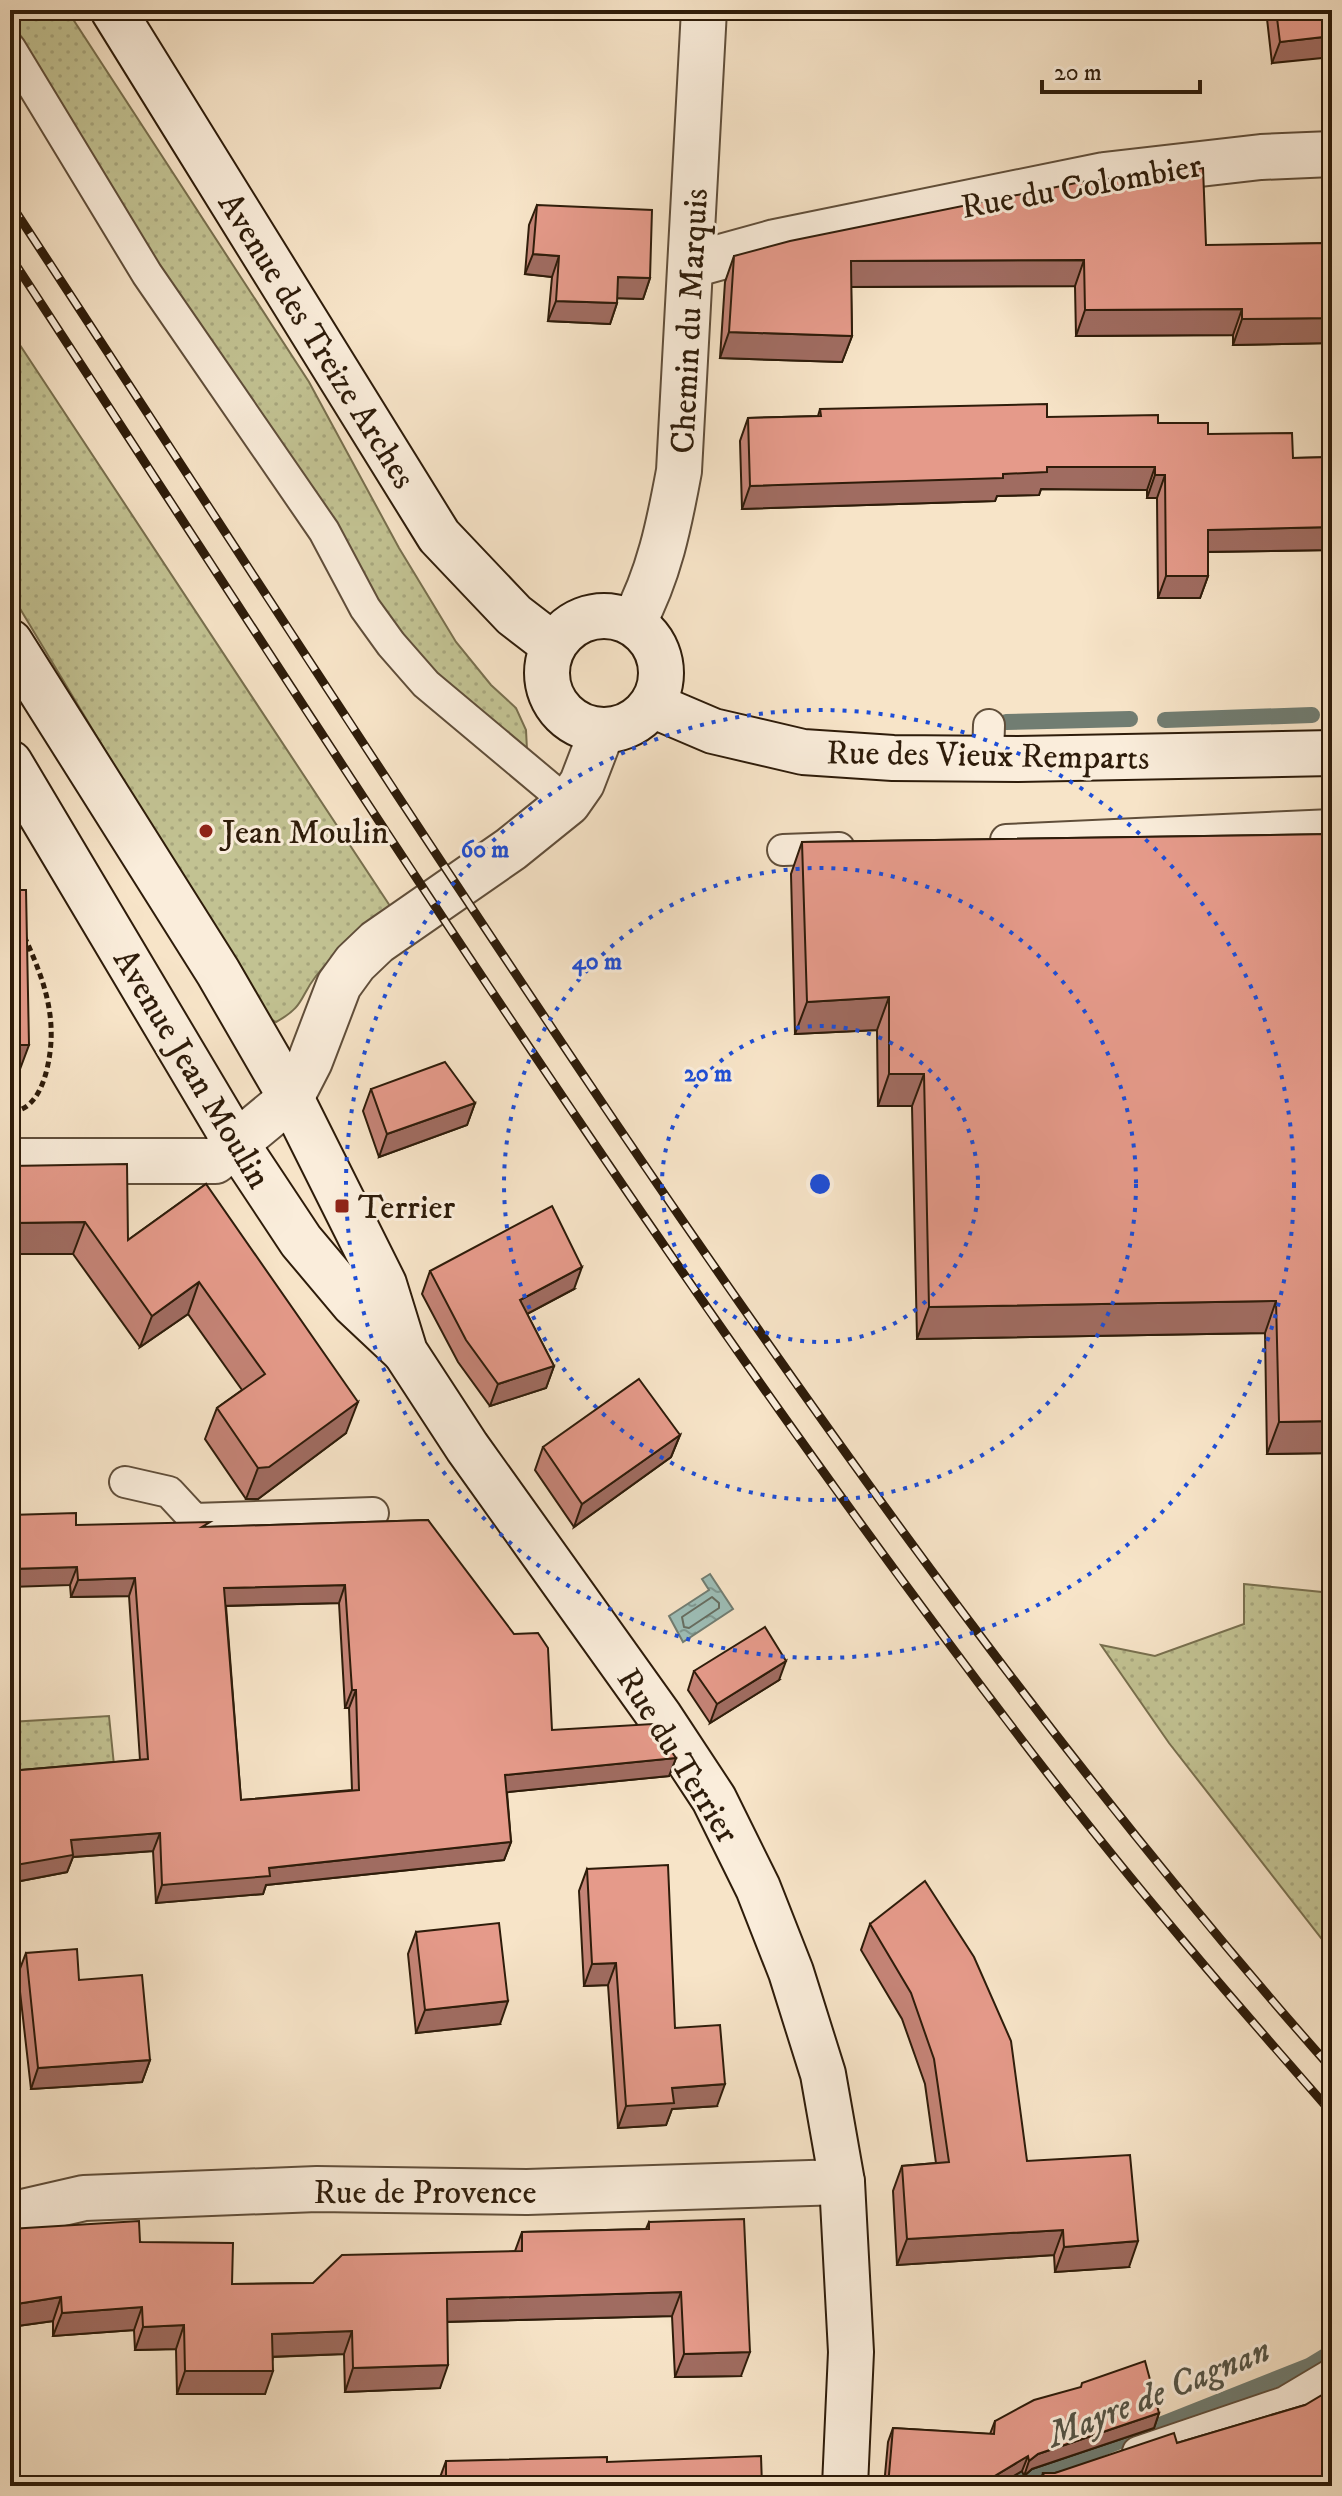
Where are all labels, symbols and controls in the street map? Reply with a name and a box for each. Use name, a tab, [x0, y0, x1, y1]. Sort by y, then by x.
scale bar	[1042, 44, 1200, 94]
text: 20 m	[1054, 58, 1102, 88]
street label: Rue du Colombier	[958, 145, 1205, 229]
street label: Avenue des Treize Arches	[208, 185, 424, 497]
street label: Chemin du Marquis	[662, 187, 718, 455]
street label: Rue des Vieux Remparts	[826, 732, 1150, 780]
place label: Jean Moulin	[219, 812, 389, 854]
marker: Jean Moulin	[197, 822, 215, 840]
text: 60 m	[461, 835, 509, 865]
street label: Avenue Jean Moulin	[103, 942, 279, 1197]
text: 40 m	[572, 947, 622, 977]
text: 20 m	[684, 1059, 732, 1089]
centre of rings	[806, 1170, 834, 1198]
place label: Terrier	[358, 1187, 456, 1229]
marker: Terrier	[333, 1197, 351, 1215]
street label: Rue du Terrier	[607, 1661, 748, 1852]
street label: Rue de Provence	[314, 2172, 536, 2214]
water label: Mayre de Cagnan	[1038, 2328, 1277, 2460]

